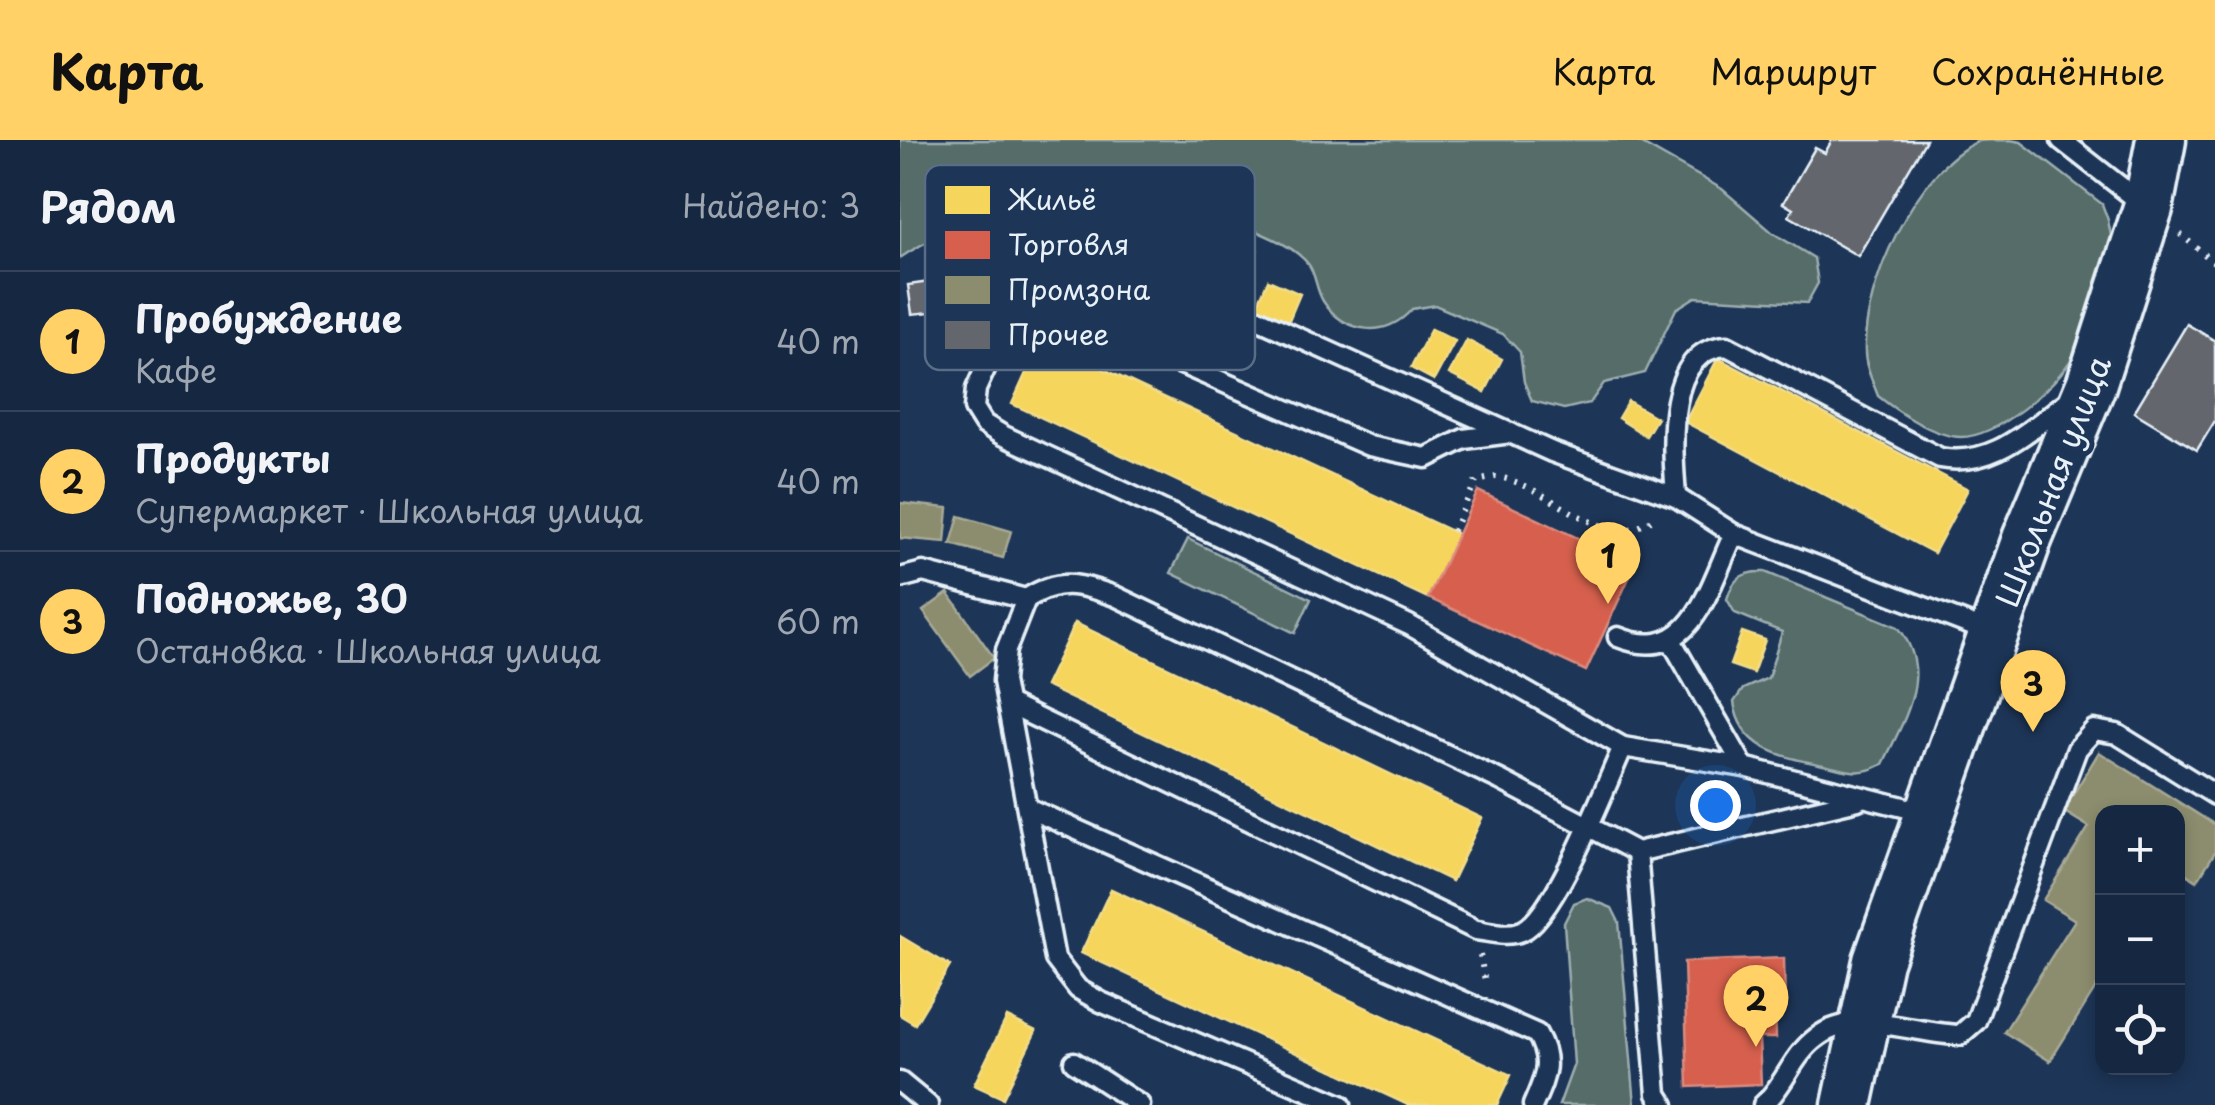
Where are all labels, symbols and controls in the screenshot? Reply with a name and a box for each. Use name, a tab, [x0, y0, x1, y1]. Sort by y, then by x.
text: Карта	[50, 34, 204, 106]
text: Карта	[1553, 44, 1655, 97]
text: Маршрут	[1710, 44, 1876, 97]
text: Сохранённые	[1931, 44, 2165, 97]
legend	[925, 165, 1255, 370]
text: Рядом	[40, 174, 177, 237]
text: Жильё	[1007, 177, 1096, 220]
text: Найдено: 3	[682, 181, 860, 229]
text: Торговля	[1008, 222, 1129, 265]
text: Промзона	[1008, 267, 1151, 310]
text: Пробуждение	[135, 289, 402, 346]
text: Прочее	[1008, 312, 1109, 355]
text: 1	[65, 317, 80, 365]
text: 40 m	[776, 317, 860, 365]
text: Кафе	[135, 346, 217, 394]
street label: Школьная улица	[1982, 348, 2122, 614]
text: Продукты	[135, 429, 331, 486]
text: 2	[61, 457, 84, 505]
text: 40 m	[776, 457, 860, 505]
text: Супермаркет · Школьная улица	[135, 486, 643, 534]
pin: 1	[1576, 522, 1640, 604]
text: Подножье, 30	[135, 569, 408, 626]
text: 3	[62, 597, 83, 645]
text: 60 m	[776, 597, 860, 645]
text: Остановка · Школьная улица	[135, 626, 601, 674]
pin: 3	[2000, 650, 2066, 732]
your location	[1690, 780, 1741, 831]
map controls	[2095, 805, 2185, 1075]
button: +	[2095, 805, 2185, 895]
button: −	[2095, 895, 2185, 985]
pin: 2	[1724, 964, 1788, 1047]
button: locate	[2095, 985, 2185, 1075]

